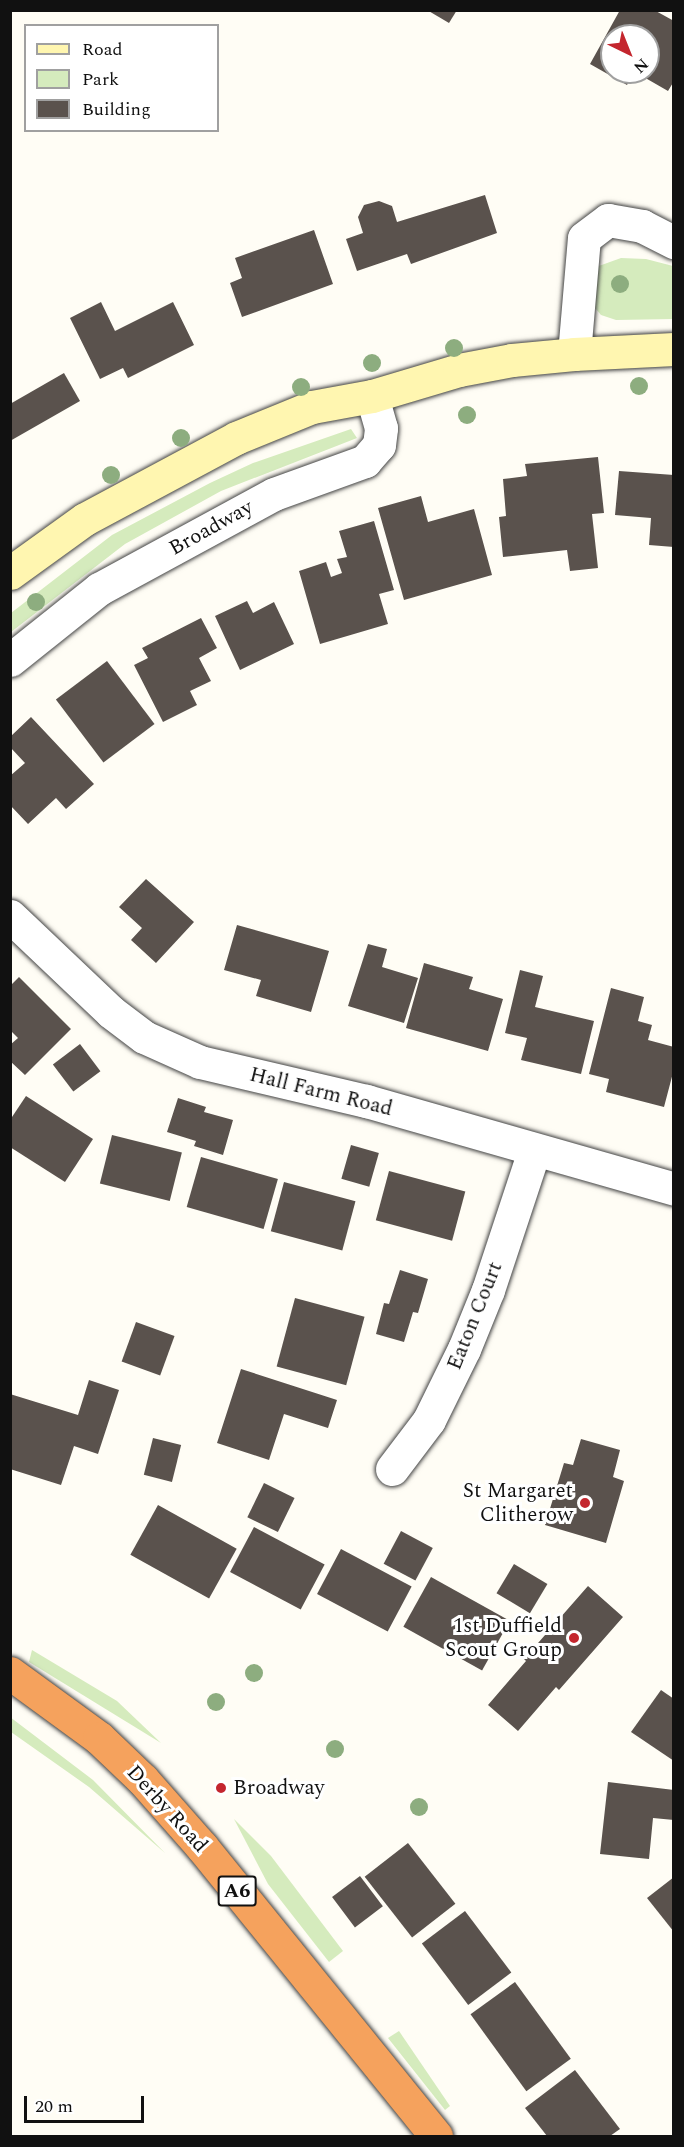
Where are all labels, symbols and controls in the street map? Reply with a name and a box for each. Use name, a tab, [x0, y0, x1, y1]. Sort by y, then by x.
legend	[24, 24, 219, 132]
north arrow	[600, 24, 660, 84]
text: Road	[82, 36, 123, 63]
text: N	[628, 52, 654, 79]
text: Park	[82, 66, 119, 93]
text: Building	[82, 96, 151, 123]
street label: Broadway	[165, 495, 257, 561]
street label: Hall Farm Road	[247, 1062, 395, 1122]
street label: Eaton Court	[442, 1258, 508, 1374]
place label: St Margaret Clitherow	[463, 1478, 573, 1528]
marker: St Margaret Clitherow	[578, 1496, 592, 1510]
place label: 1st Duffield Scout Group	[445, 1613, 562, 1663]
marker: 1st Duffield Scout Group	[567, 1631, 581, 1645]
street label: Derby Road	[121, 1760, 213, 1858]
place label: Broadway	[233, 1775, 325, 1801]
marker: Broadway	[214, 1781, 228, 1795]
road number: A6	[218, 1874, 256, 1908]
scale bar	[27, 2084, 147, 2122]
text: 20 m	[35, 2093, 73, 2120]

